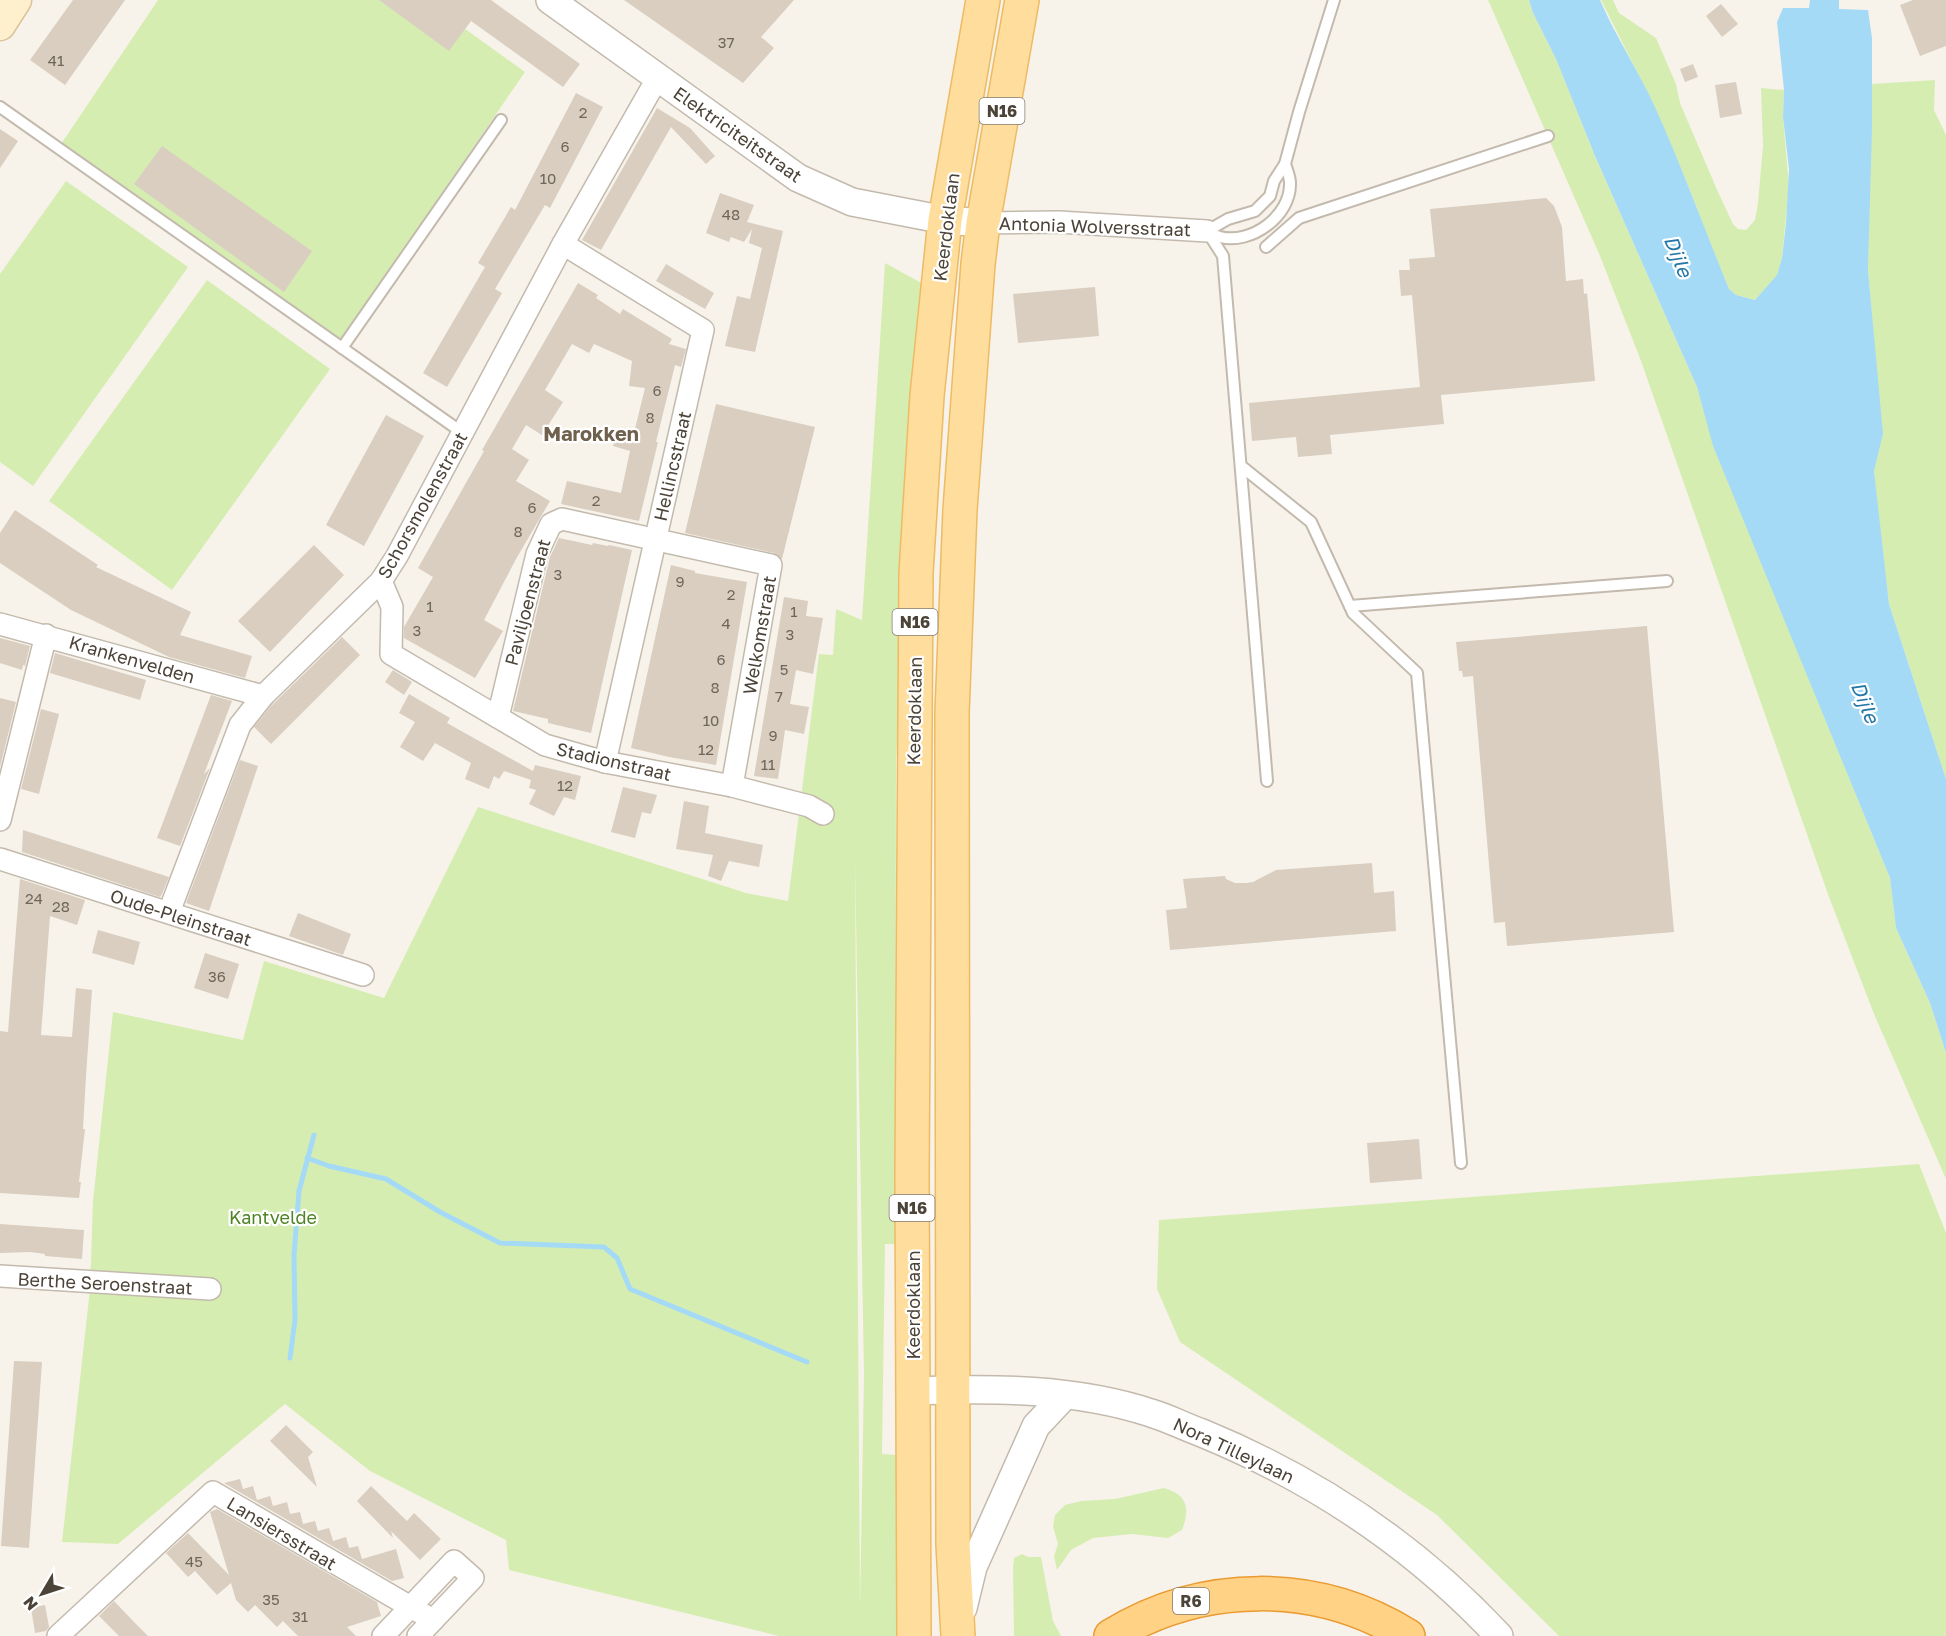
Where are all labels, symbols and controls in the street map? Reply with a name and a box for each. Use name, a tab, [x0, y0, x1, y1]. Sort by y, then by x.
house number: 37	[718, 33, 734, 51]
house number: 41	[48, 51, 64, 69]
street label: Elektriciteitstraat	[670, 81, 806, 187]
road number: N16	[980, 98, 1024, 124]
house number: 2	[579, 103, 587, 121]
house number: 6	[560, 137, 570, 155]
house number: 10	[540, 169, 556, 187]
street label: Keerdoklaan	[928, 172, 964, 282]
house number: 48	[722, 205, 740, 223]
street label: Antonia Wolversstraat	[999, 212, 1191, 240]
water label: Dijle	[1659, 232, 1699, 282]
house number: 6	[652, 381, 662, 399]
house number: 8	[645, 408, 655, 426]
street label: Hellincstraat	[649, 409, 695, 523]
district label: Marokken	[543, 421, 639, 445]
street label: Schorsmolenstraat	[372, 428, 472, 582]
house number: 2	[592, 491, 600, 509]
house number: 6	[527, 498, 537, 516]
house number: 8	[513, 522, 523, 540]
street label: Paviljoenstraat	[500, 536, 554, 668]
house number: 3	[554, 565, 562, 583]
house number: 9	[675, 572, 685, 590]
street label: Welkomstraat	[738, 574, 780, 696]
house number: 2	[727, 585, 735, 603]
house number: 1	[426, 597, 434, 615]
house number: 1	[790, 602, 798, 620]
road number: N16	[892, 609, 938, 635]
house number: 4	[721, 614, 731, 632]
house number: 3	[413, 621, 421, 639]
house number: 3	[786, 625, 794, 643]
street label: Krankenvelden	[67, 631, 197, 687]
house number: 6	[716, 650, 726, 668]
street label: Keerdoklaan	[902, 656, 926, 766]
house number: 5	[780, 660, 788, 678]
house number: 8	[710, 678, 720, 696]
water label: Dijle	[1846, 678, 1886, 728]
house number: 7	[775, 687, 783, 705]
house number: 10	[703, 711, 719, 729]
house number: 9	[768, 726, 778, 744]
street label: Stadionstraat	[554, 737, 674, 785]
house number: 12	[698, 740, 714, 758]
house number: 11	[761, 755, 775, 773]
house number: 12	[557, 776, 573, 794]
street label: Oude-Pleinstraat	[108, 884, 254, 950]
house number: 24	[25, 889, 43, 907]
house number: 28	[52, 897, 70, 915]
house number: 36	[208, 967, 226, 985]
road number: N16	[890, 1195, 934, 1221]
park label: Kantvelde	[229, 1206, 317, 1228]
street label: Keerdoklaan	[902, 1251, 924, 1360]
street label: Berthe Seroenstraat	[17, 1267, 193, 1299]
street label: Nora Tilleylaan	[1170, 1412, 1298, 1488]
street label: Lansiersstraat	[223, 1492, 341, 1574]
house number: 45	[185, 1552, 203, 1570]
north arrow	[12, 1564, 72, 1624]
road number: R6	[1173, 1588, 1209, 1614]
house number: 35	[262, 1590, 280, 1608]
text: N	[19, 1592, 42, 1614]
house number: 31	[292, 1607, 308, 1625]

